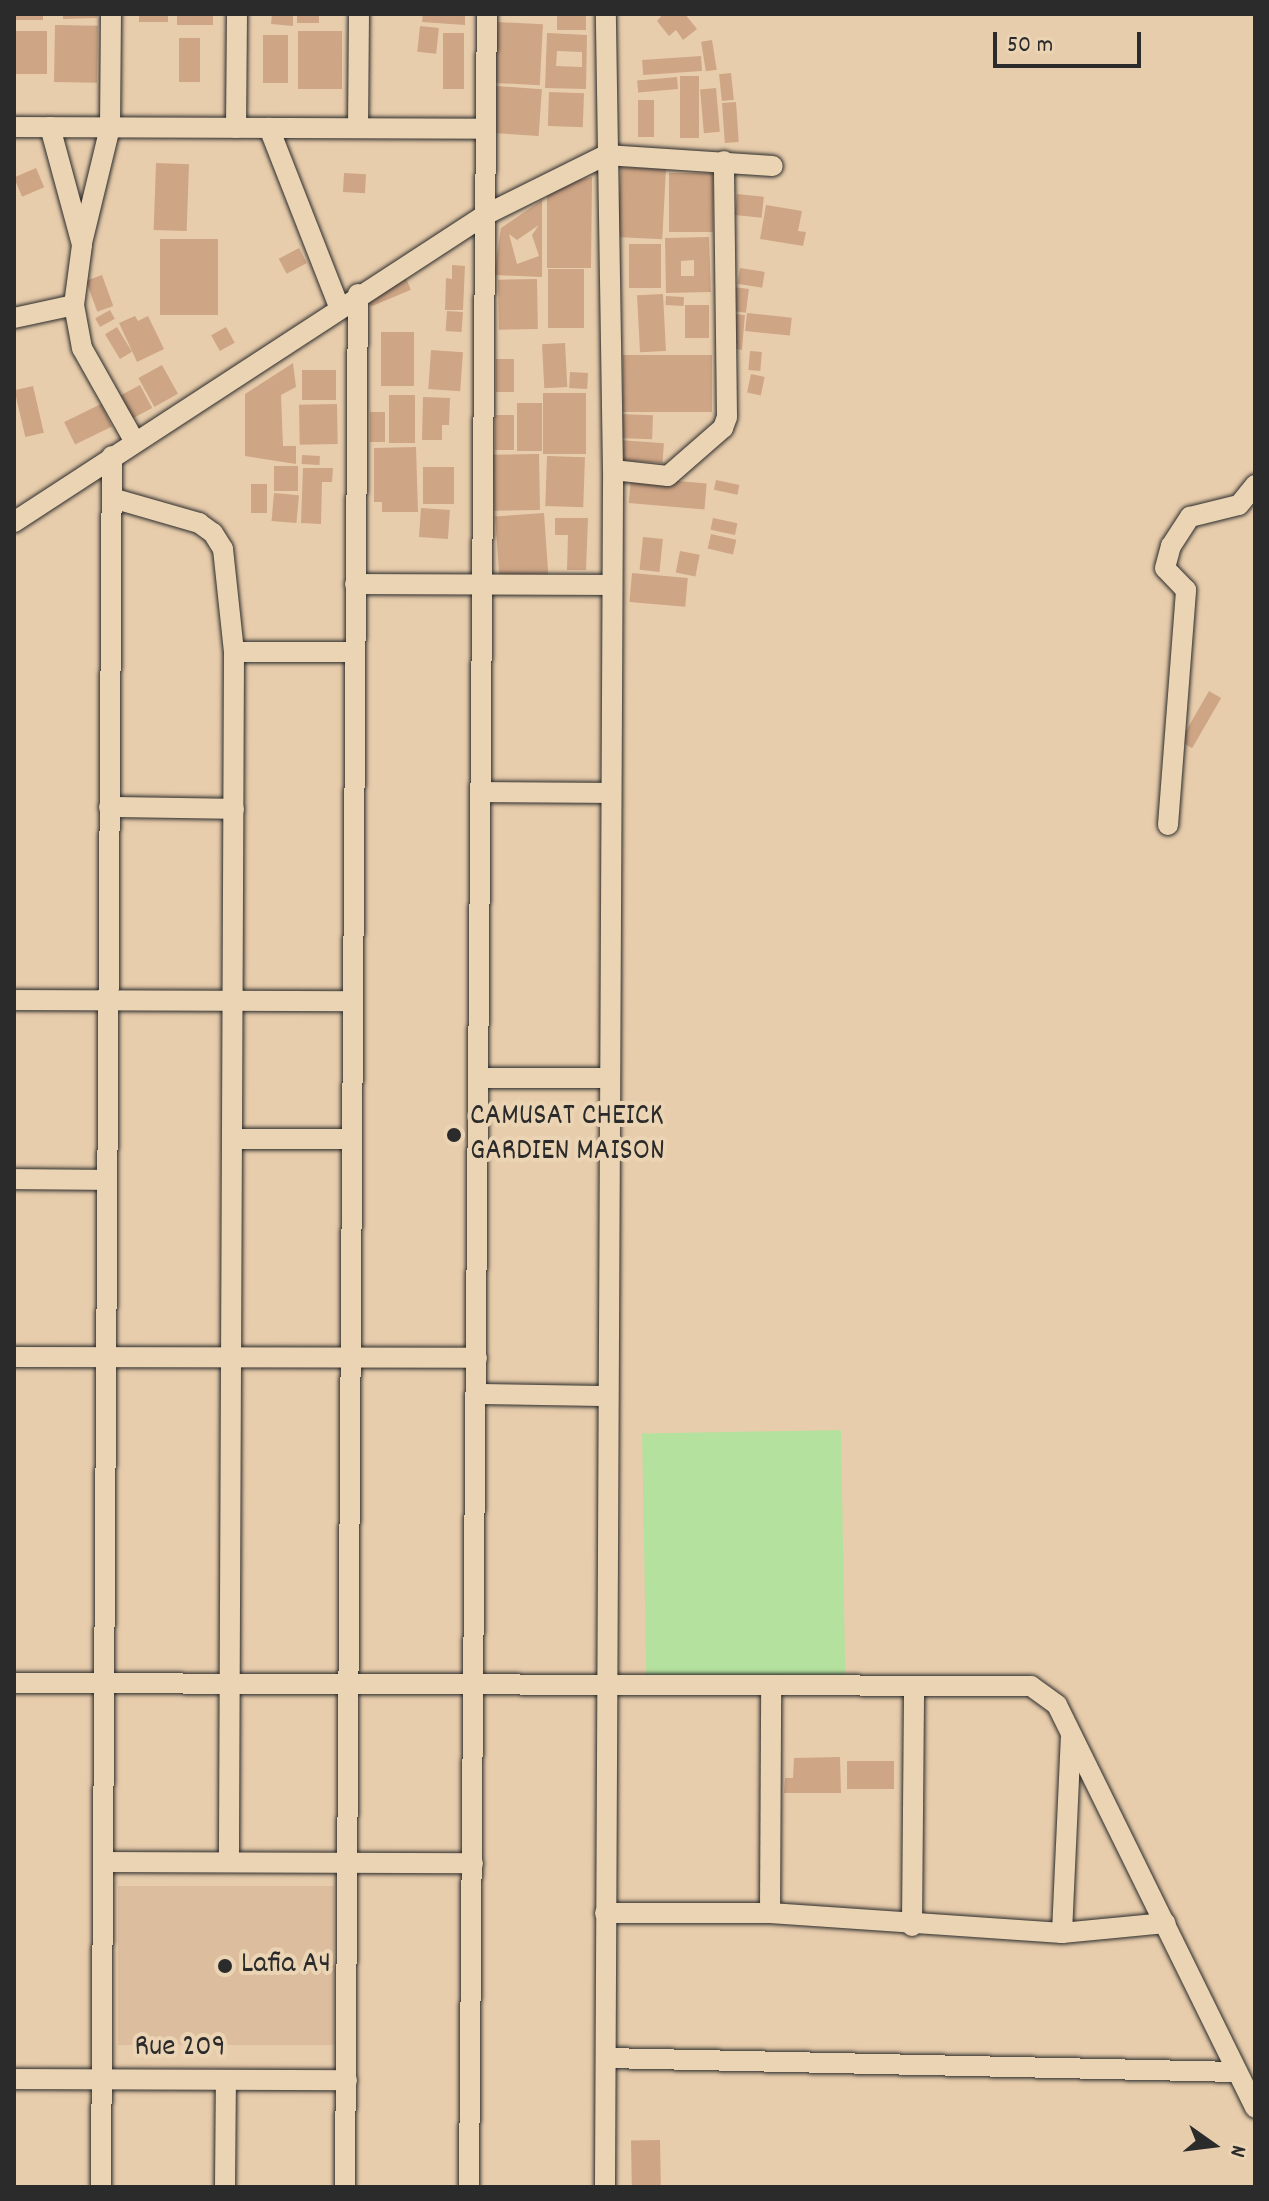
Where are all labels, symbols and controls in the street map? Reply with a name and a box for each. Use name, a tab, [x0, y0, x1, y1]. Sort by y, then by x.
scale bar	[997, 16, 1145, 66]
text: 50 m	[1007, 29, 1053, 63]
place label: CAMUSAT CHEICK GARDIEN MAISON	[470, 1100, 665, 1170]
marker: CAMUSAT CHEICK GARDIEN MAISON	[445, 1126, 463, 1144]
place label: Lafia A4	[241, 1948, 331, 1984]
marker: Lafia A4	[216, 1957, 234, 1975]
street label: Rue 209	[135, 2031, 225, 2067]
north arrow	[1173, 2105, 1253, 2185]
text: N	[1220, 2142, 1253, 2160]

